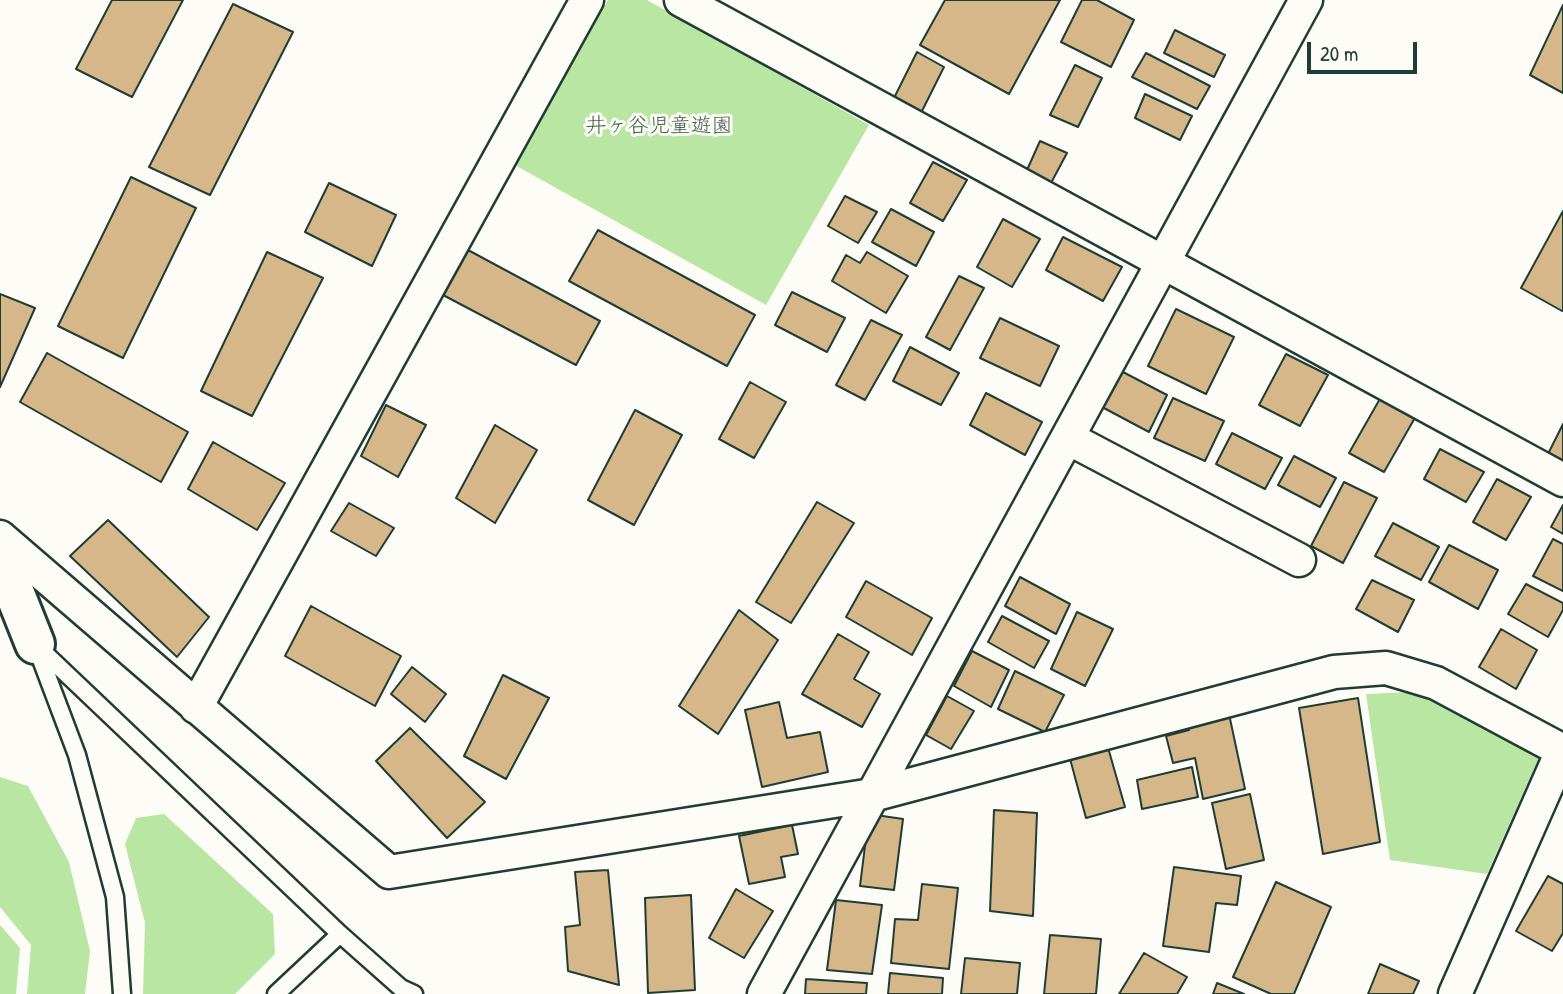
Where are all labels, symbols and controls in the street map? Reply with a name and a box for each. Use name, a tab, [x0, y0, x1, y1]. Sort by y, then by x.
scale bar	[1311, 28, 1421, 72]
text: 20 m	[1320, 39, 1358, 68]
park label: 井ヶ谷児童遊園	[586, 113, 732, 139]

